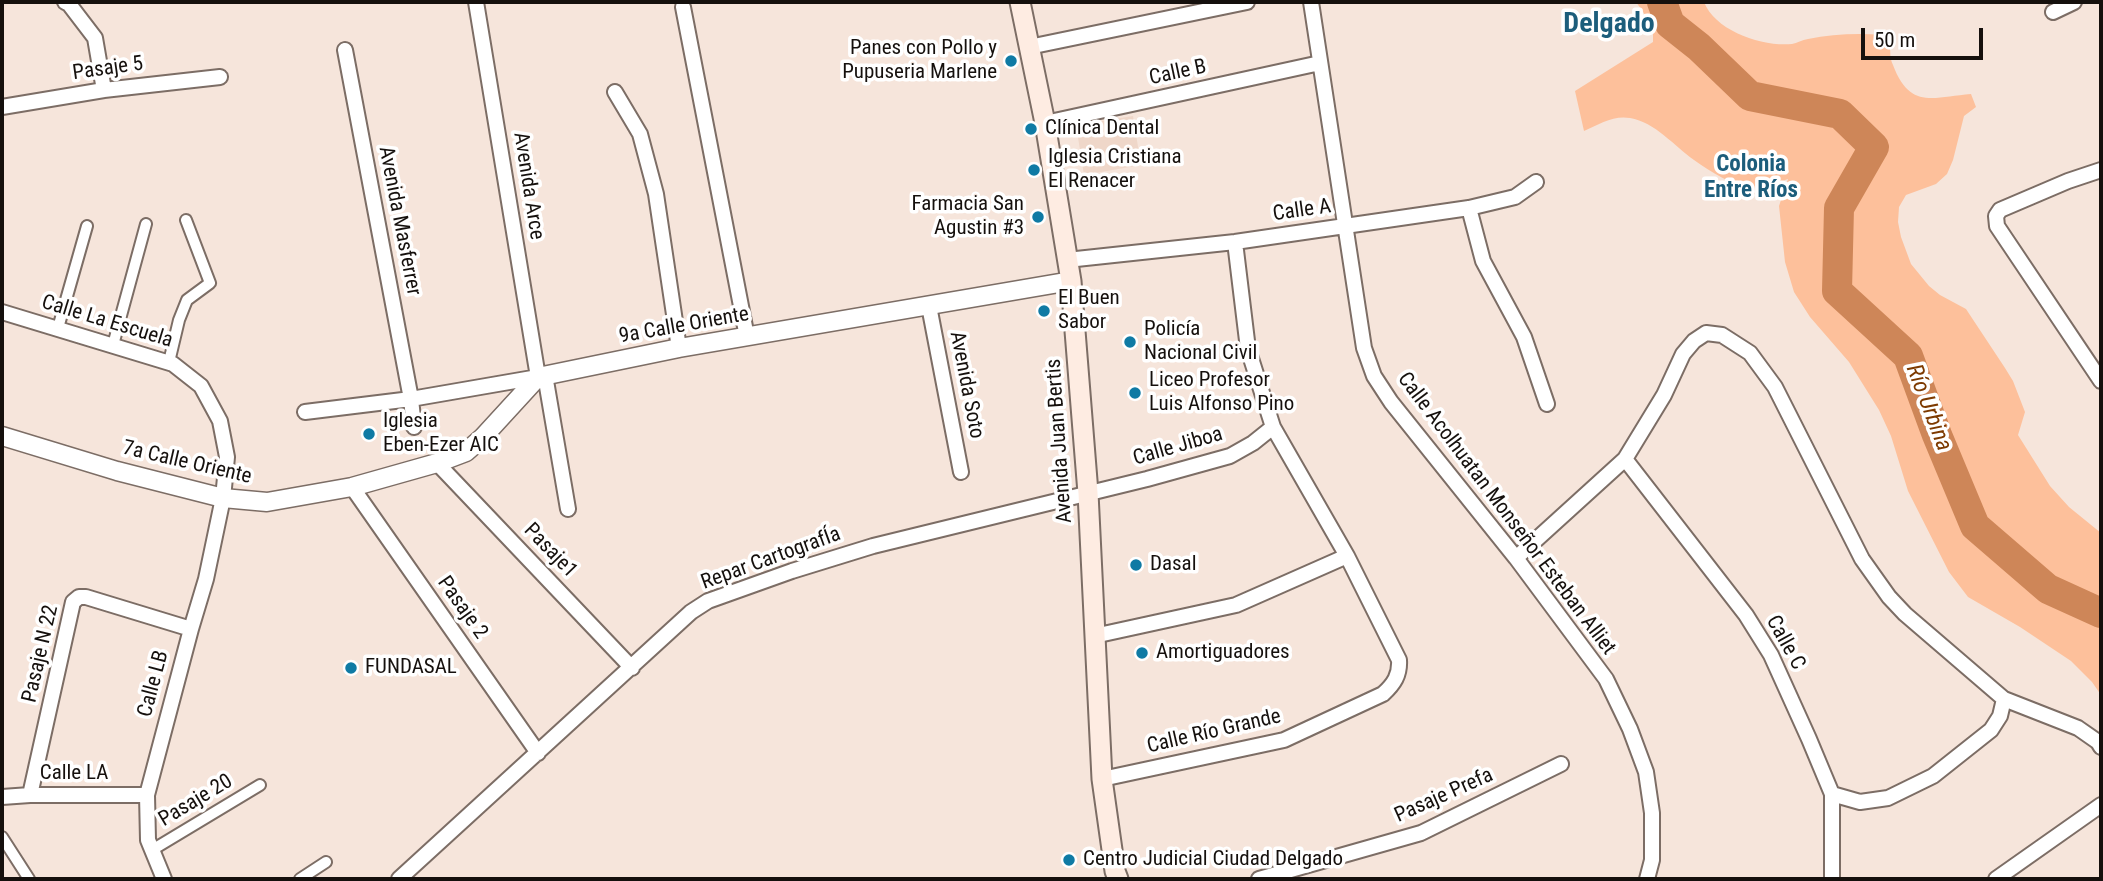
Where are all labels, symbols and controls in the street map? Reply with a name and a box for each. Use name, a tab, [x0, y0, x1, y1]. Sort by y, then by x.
district label: Delgado	[1563, 8, 1655, 42]
scale bar	[1865, 14, 1988, 58]
text: 50 m	[1874, 28, 1915, 52]
place label: Panes con Pollo y Pupuseria Marlene	[842, 36, 997, 86]
street label: Pasaje 5	[71, 52, 145, 86]
marker: Panes con Pollo y Pupuseria Marlene	[1003, 53, 1019, 69]
street label: Calle B	[1147, 55, 1209, 91]
place label: Clínica Dental	[1045, 116, 1159, 142]
marker: Clínica Dental	[1023, 121, 1039, 137]
street label: Avenida Arce	[507, 130, 549, 242]
street label: Avenida Masferrer	[372, 144, 426, 298]
place label: Iglesia Cristiana El Renacer	[1048, 145, 1182, 195]
district label: Colonia Entre Ríos	[1704, 151, 1798, 205]
marker: Iglesia Cristiana El Renacer	[1026, 162, 1042, 178]
place label: Farmacia San Agustin #3	[911, 192, 1024, 242]
street label: Calle A	[1271, 194, 1333, 228]
marker: Farmacia San Agustin #3	[1030, 209, 1046, 225]
place label: El Buen Sabor	[1058, 286, 1120, 336]
street label: Calle La Escuela	[38, 290, 176, 354]
street label: 9a Calle Oriente	[617, 302, 751, 350]
marker: El Buen Sabor	[1036, 303, 1052, 319]
place label: Policía Nacional Civil	[1144, 317, 1257, 367]
street label: Avenida Soto	[943, 329, 989, 441]
marker: Policía Nacional Civil	[1122, 334, 1138, 350]
street label: Avenida Juan Bertis	[1042, 358, 1078, 524]
water label: Río Urbina	[1899, 361, 1957, 455]
place label: Liceo Profesor Luis Alfonso Pino	[1149, 368, 1294, 418]
street label: Calle Acolhuatan Monseñor Esteban Alliet	[1391, 368, 1621, 660]
marker: Liceo Profesor Luis Alfonso Pino	[1127, 385, 1143, 401]
place label: Iglesia Eben-Ezer AIC	[383, 409, 499, 459]
street label: Calle Jiboa	[1130, 422, 1226, 472]
marker: Iglesia Eben-Ezer AIC	[361, 426, 377, 442]
street label: 7a Calle Oriente	[120, 436, 254, 490]
street label: Pasaje1	[518, 518, 582, 584]
street label: Repar CartografÍa	[698, 522, 844, 596]
place label: Dasal	[1150, 552, 1197, 578]
marker: Dasal	[1128, 557, 1144, 573]
street label: Pasaje 2	[431, 572, 493, 644]
street label: Pasaje N 22	[18, 603, 64, 705]
street label: Calle C	[1760, 611, 1810, 675]
place label: Amortiguadores	[1156, 640, 1290, 666]
marker: Amortiguadores	[1134, 645, 1150, 661]
street label: Calle LB	[133, 648, 175, 720]
place label: FUNDASAL	[365, 655, 457, 681]
marker: FUNDASAL	[343, 660, 359, 676]
street label: Calle Río Grande	[1145, 704, 1283, 760]
street label: Calle LA	[40, 761, 108, 787]
street label: Pasaje Prefa	[1391, 763, 1497, 829]
street label: Pasaje 20	[155, 769, 237, 833]
place label: Centro Judicial Ciudad Delgado	[1083, 847, 1343, 873]
marker: Centro Judicial Ciudad Delgado	[1061, 852, 1077, 868]

